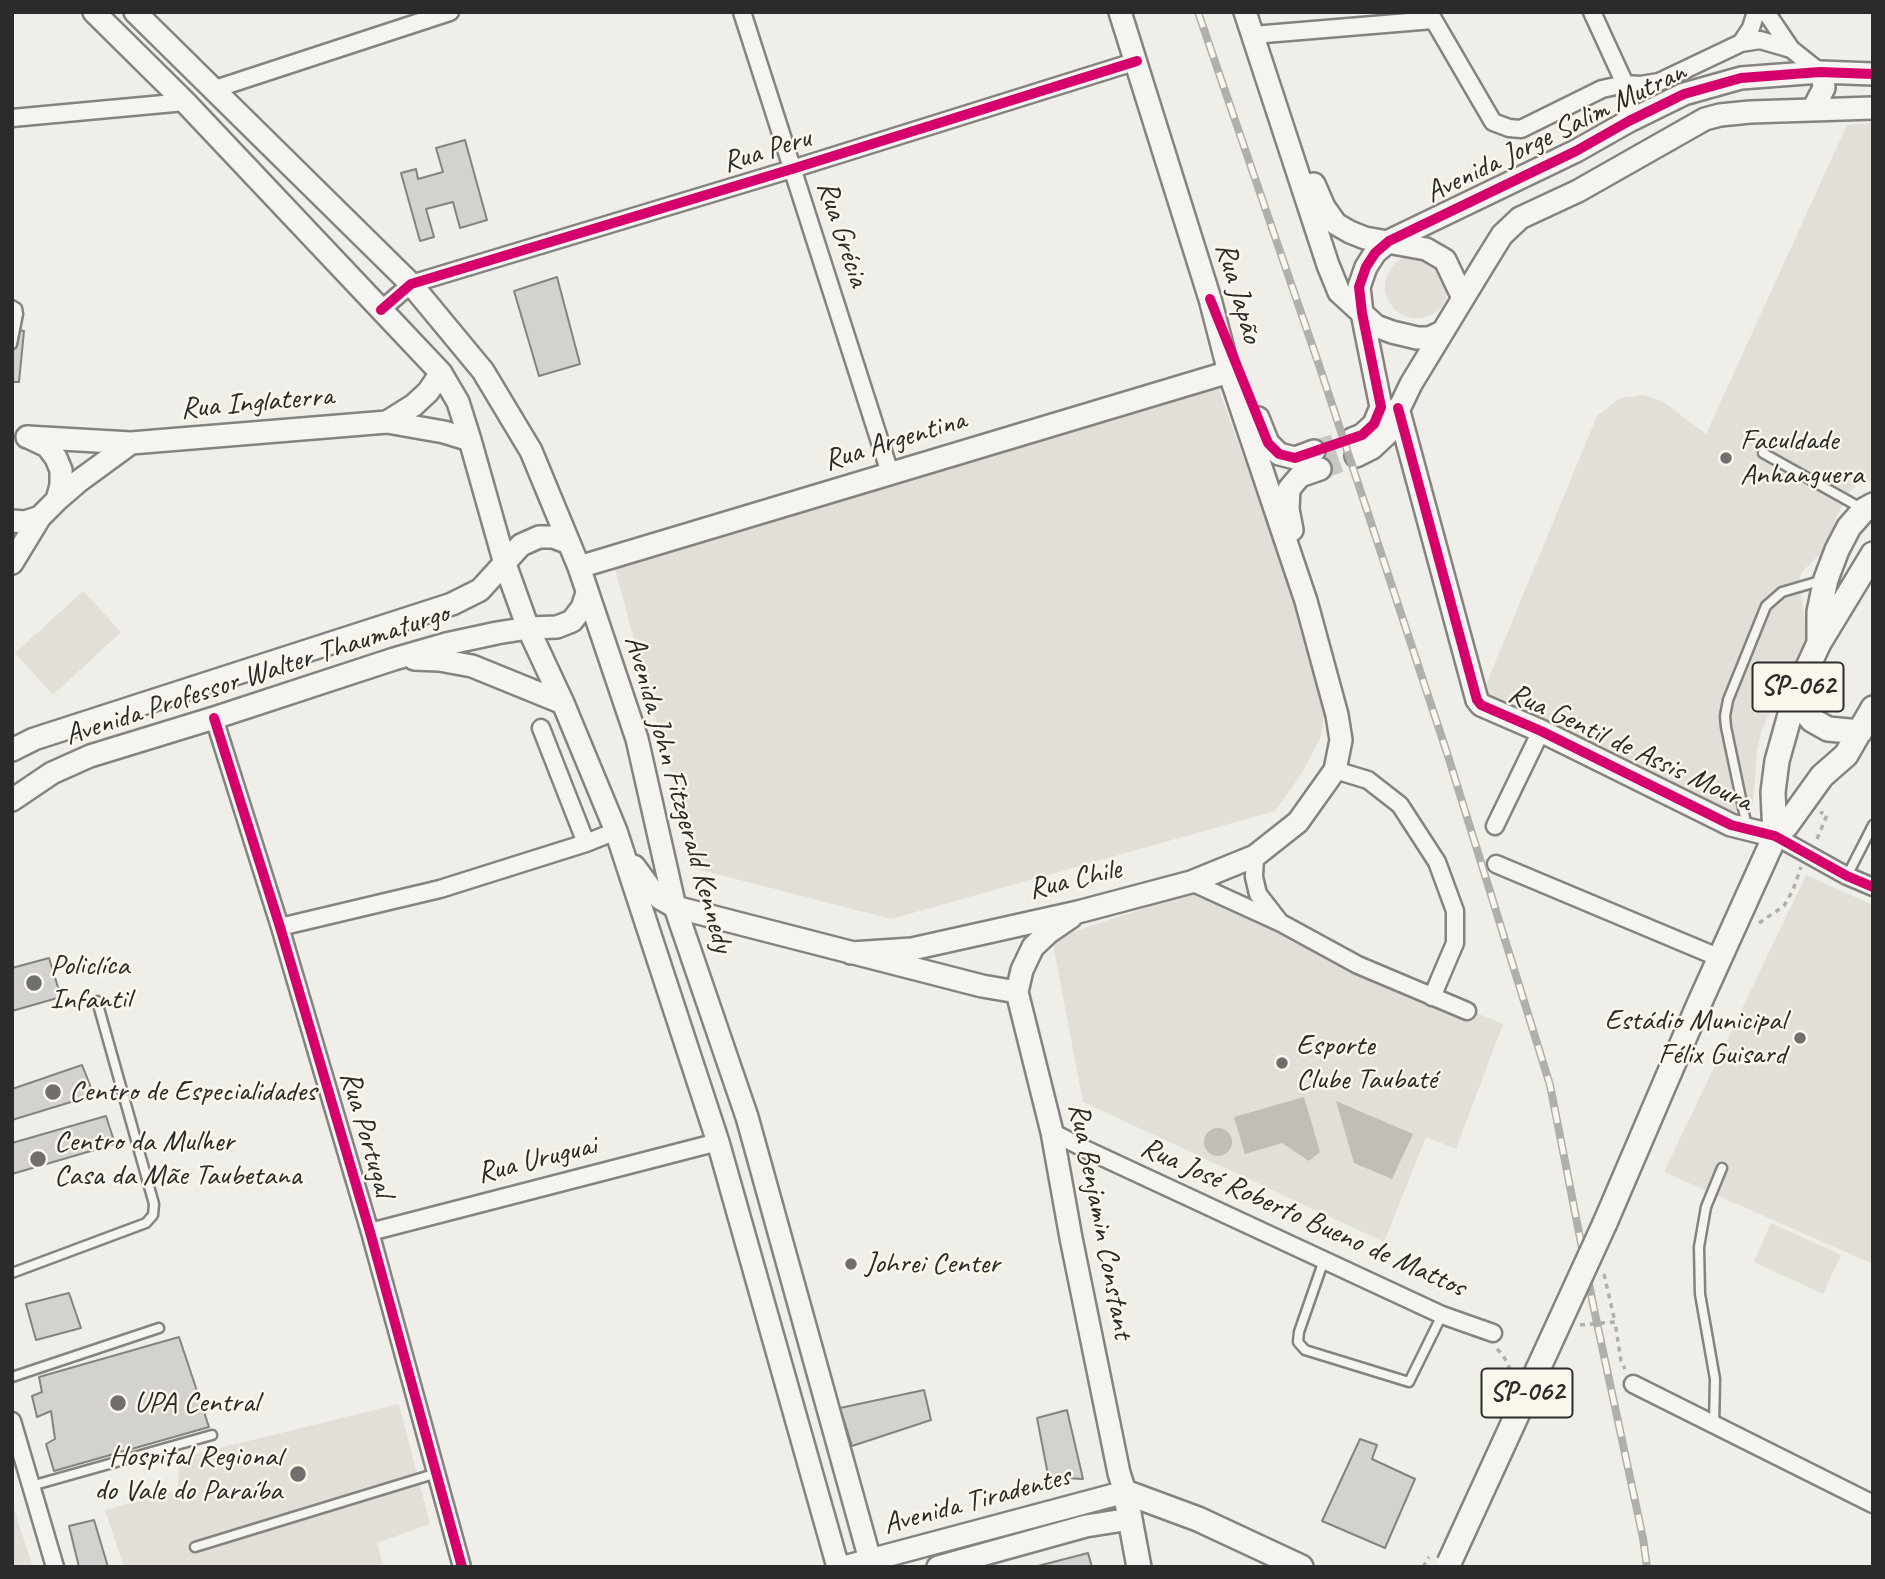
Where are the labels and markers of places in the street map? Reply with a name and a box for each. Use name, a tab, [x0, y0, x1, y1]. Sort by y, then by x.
place label: Faculdade Anhanguera	[1740, 423, 1864, 494]
marker: Faculdade Anhanguera	[1718, 450, 1734, 466]
place label: Policlíca Infantil	[50, 948, 131, 1018]
marker: Policlíca Infantil	[24, 973, 44, 993]
place label: Estádio Municipal Félix Guisard	[1604, 1003, 1786, 1074]
place label: Esporte Clube Taubaté	[1296, 1028, 1437, 1098]
marker: Estádio Municipal Félix Guisard	[1792, 1030, 1808, 1046]
marker: Esporte Clube Taubaté	[1274, 1055, 1290, 1071]
place label: Centro de Especialidades	[69, 1074, 316, 1110]
marker: Centro de Especialidades	[43, 1082, 63, 1102]
place label: Centro da Mulher Casa da Mãe Taubetana	[54, 1124, 301, 1194]
marker: Centro da Mulher Casa da Mãe Taubetana	[28, 1149, 48, 1169]
place label: Johrei Center	[865, 1246, 1000, 1282]
marker: Johrei Center	[843, 1256, 859, 1272]
place label: UPA Central	[134, 1385, 259, 1421]
marker: UPA Central	[108, 1393, 128, 1413]
place label: Hospital Regional do Vale do Paraíba	[94, 1439, 282, 1510]
marker: Hospital Regional do Vale do Paraíba	[288, 1464, 308, 1484]

